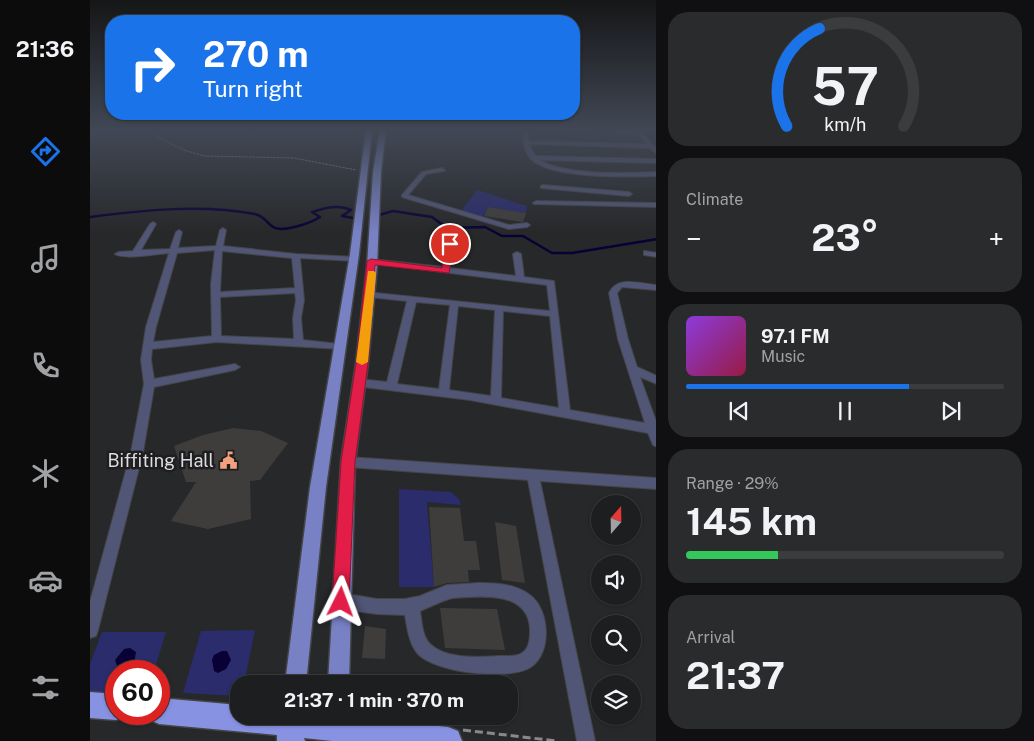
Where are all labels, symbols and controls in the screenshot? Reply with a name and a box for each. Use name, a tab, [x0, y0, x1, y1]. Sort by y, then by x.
text: 270 m	[203, 34, 309, 75]
icon: right	[120, 35, 185, 100]
text: 21:36	[16, 36, 74, 62]
text: 57	[811, 56, 879, 117]
text: Turn right	[203, 76, 303, 102]
text: km/h	[824, 114, 866, 135]
icon: directions	[28, 134, 63, 169]
text: Climate	[686, 190, 743, 209]
text: 23°	[811, 215, 879, 260]
text: −	[686, 222, 702, 255]
text: +	[988, 222, 1004, 255]
pin	[429, 223, 471, 265]
icon: arrive	[436, 230, 464, 258]
icon: music	[28, 241, 63, 276]
text: 97.1 FM	[761, 325, 830, 347]
text: Music	[761, 347, 805, 366]
icon: phone	[28, 348, 63, 383]
icon: previous	[725, 397, 753, 425]
icon: pause	[831, 397, 859, 425]
icon: next	[937, 397, 965, 425]
place label: Biffiting Hall	[107, 450, 214, 471]
public building icon: Biffiting Hall	[218, 450, 238, 470]
icon: climate	[28, 456, 63, 491]
text: Range · 29%	[686, 474, 779, 493]
north arrow	[591, 495, 641, 545]
map controls	[591, 495, 641, 725]
text: 145 km	[686, 499, 817, 544]
button: sound	[591, 555, 641, 605]
icon: car	[28, 563, 63, 598]
position arrow	[314, 575, 366, 627]
button: search	[591, 615, 641, 665]
text: Arrival	[686, 628, 735, 647]
text: 21:37	[686, 653, 785, 698]
speed limit sign: 60	[105, 660, 170, 725]
icon: filters	[28, 670, 63, 705]
button: layers	[591, 675, 641, 725]
text: 21:37 · 1 min · 370 m	[284, 689, 464, 711]

